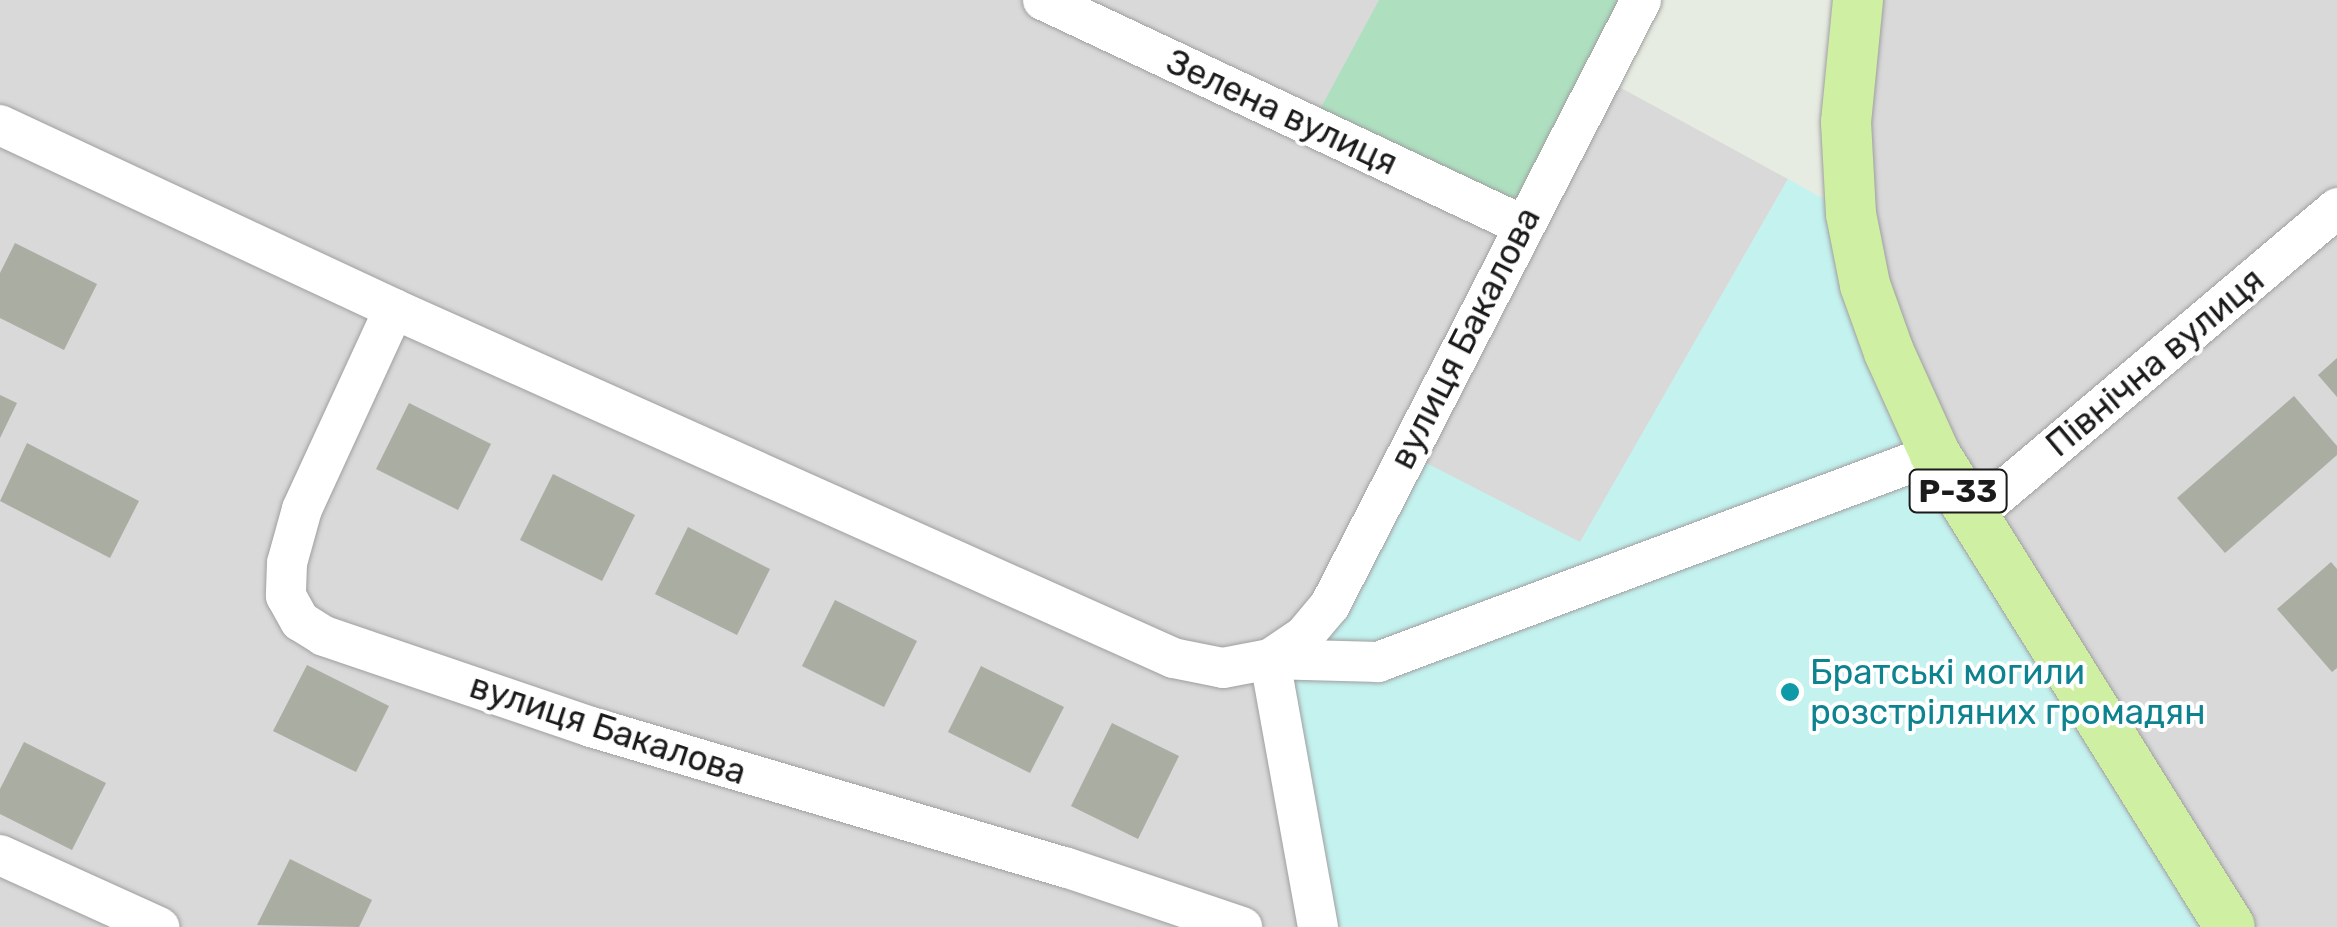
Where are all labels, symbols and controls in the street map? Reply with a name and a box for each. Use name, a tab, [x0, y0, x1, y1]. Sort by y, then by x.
street label: Зелена вулиця	[1160, 40, 1404, 184]
street label: вулиця Бакалова	[1381, 200, 1549, 476]
street label: Північна вулиця	[2038, 259, 2272, 465]
road number: Р-33	[1908, 464, 2008, 518]
place label: Братські могили розстріляних громадян	[1810, 651, 2205, 733]
street label: вулиця Бакалова	[465, 665, 751, 793]
marker: Братські могили розстріляних громадян	[1779, 681, 1801, 703]

